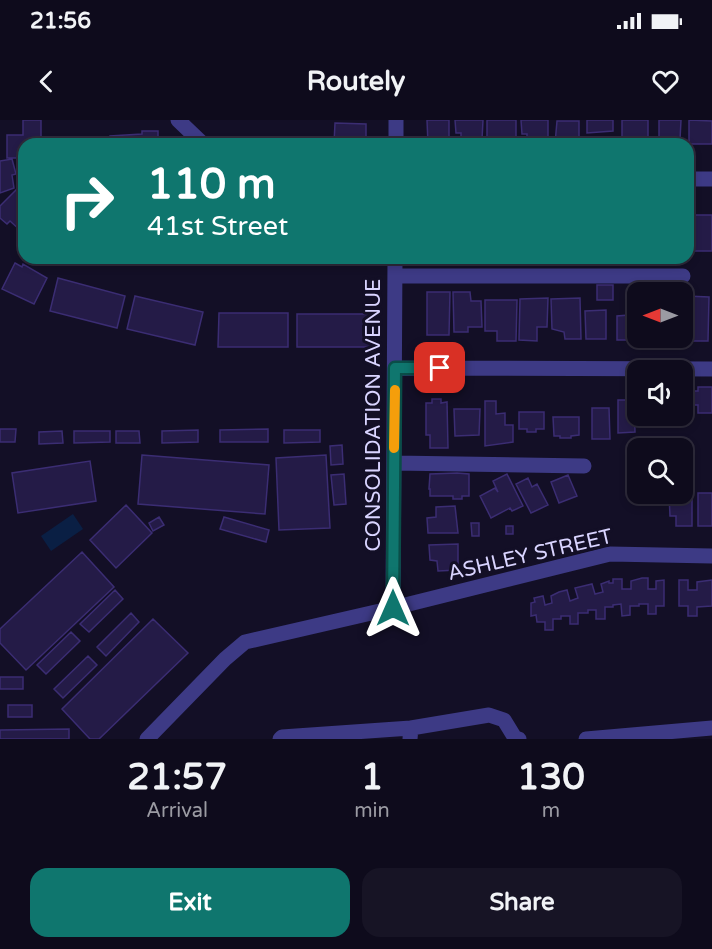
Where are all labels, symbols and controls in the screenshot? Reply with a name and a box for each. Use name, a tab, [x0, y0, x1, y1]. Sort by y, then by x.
text: 21:56	[30, 8, 91, 34]
icon: back	[30, 65, 63, 98]
text: Routely	[307, 65, 405, 98]
icon: heart	[649, 65, 682, 98]
text: 110 m	[147, 159, 276, 210]
icon: right	[48, 162, 126, 240]
text: 41st Street	[147, 210, 288, 243]
street label: CONSOLIDATION AVENUE	[361, 278, 386, 552]
north arrow	[627, 282, 693, 348]
map controls	[627, 282, 693, 504]
pin	[414, 342, 465, 393]
icon: arrive	[423, 351, 456, 384]
button: sound	[627, 360, 693, 426]
button: search	[627, 438, 693, 504]
street label: ASHLEY STREET	[445, 524, 615, 586]
position arrow	[361, 576, 425, 640]
text: 21:57	[127, 756, 227, 799]
text: 1	[361, 756, 383, 799]
text: 130	[517, 756, 585, 799]
text: Arrival	[146, 799, 208, 823]
text: min	[354, 799, 390, 823]
text: m	[542, 799, 560, 823]
button: Exit	[30, 868, 350, 937]
button: Share	[362, 868, 682, 937]

